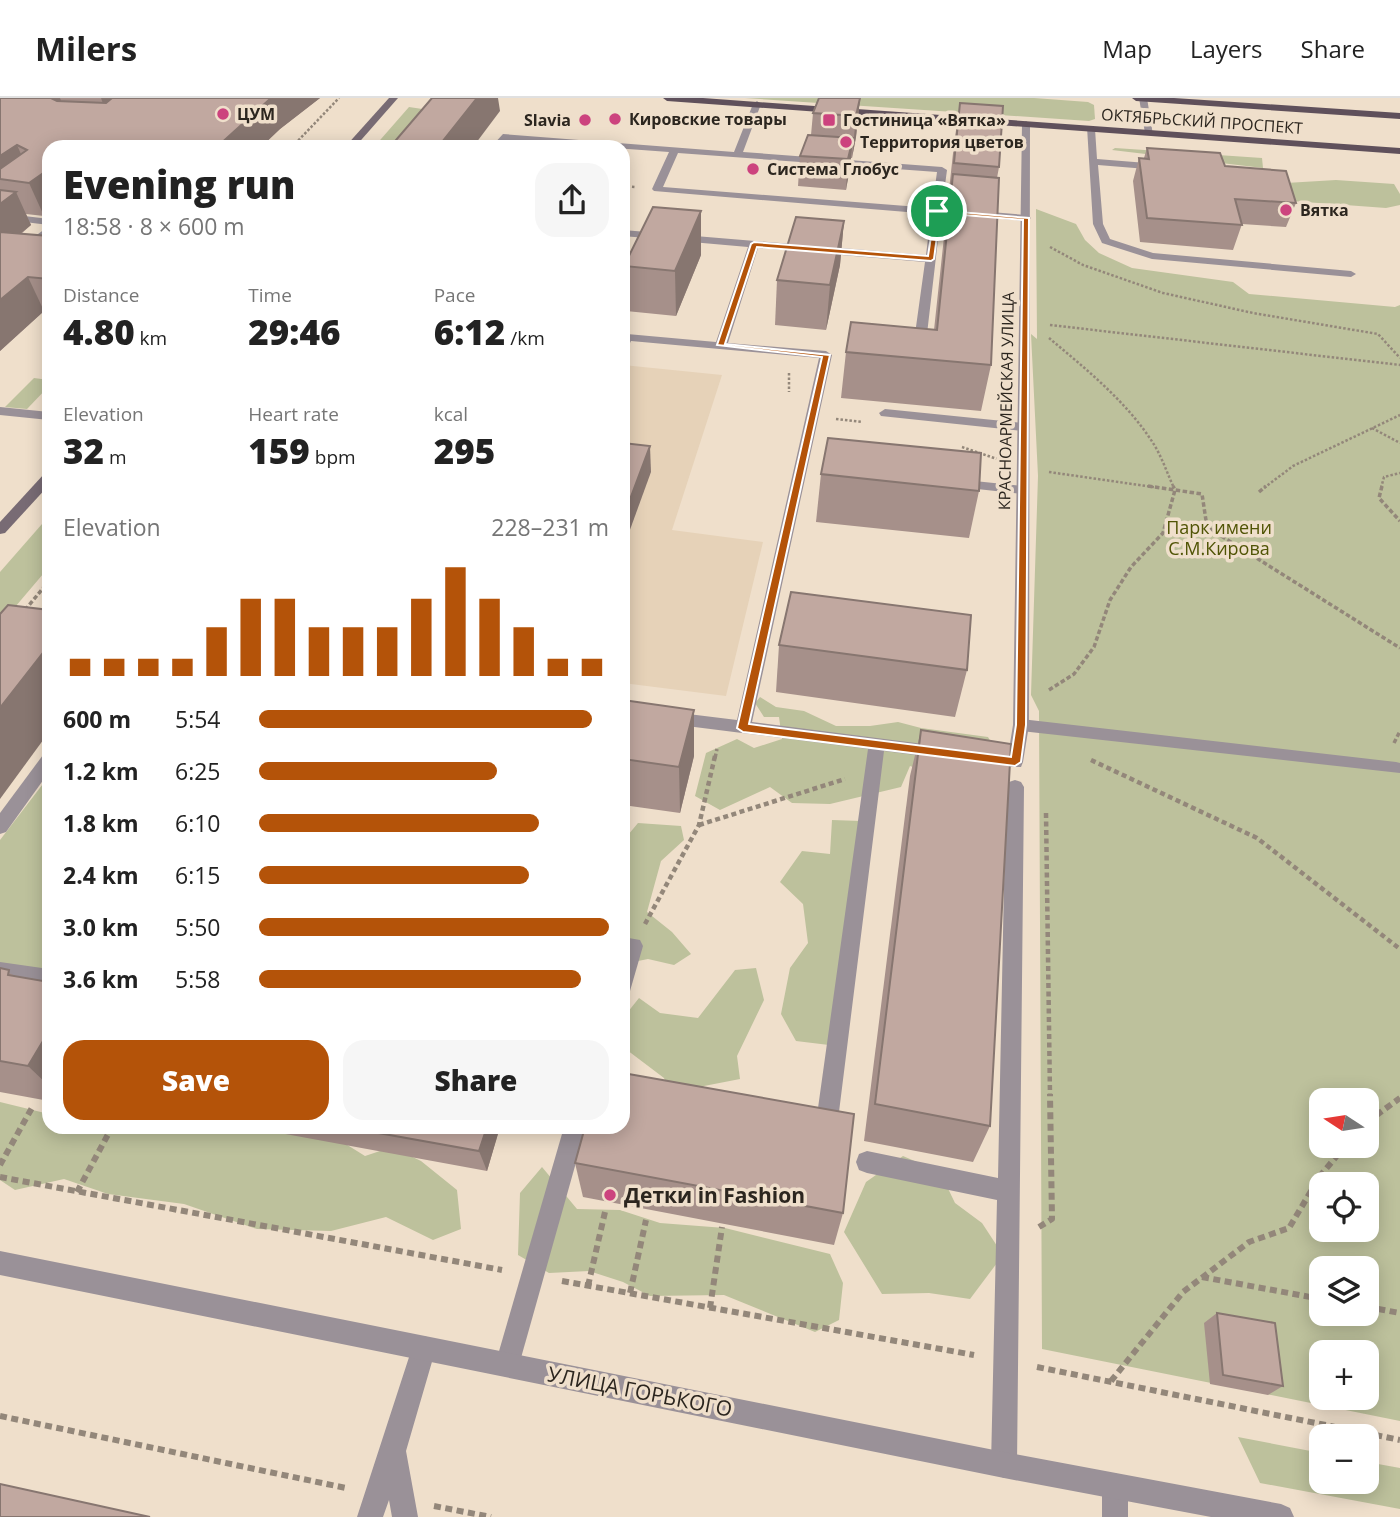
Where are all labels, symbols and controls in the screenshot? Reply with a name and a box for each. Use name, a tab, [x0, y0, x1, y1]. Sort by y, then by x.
text: Milers	[35, 26, 137, 71]
text: Map	[1102, 32, 1152, 65]
text: Layers	[1190, 32, 1263, 65]
text: Share	[1301, 32, 1365, 65]
place label: ЦУМ	[237, 103, 275, 125]
street label: ОКТЯБРЬСКИЙ ПРОСПЕКТ	[1101, 103, 1304, 139]
marker: ЦУМ	[215, 106, 231, 122]
place label: Кировские товары	[629, 108, 787, 130]
place label: Slavia	[524, 109, 571, 131]
place label: Гостиница «Вятка»	[843, 109, 1006, 131]
marker: Кировские товары	[607, 111, 623, 127]
marker: Slavia	[577, 112, 593, 128]
marker: Гостиница «Вятка»	[821, 112, 837, 128]
place label: Территория цветов	[860, 131, 1024, 153]
marker: Территория цветов	[838, 134, 854, 150]
text: Evening run	[63, 158, 295, 210]
place label: Система Глобус	[767, 158, 899, 180]
marker: Система Глобус	[745, 161, 761, 177]
button: share	[535, 163, 609, 237]
pin	[907, 181, 967, 241]
icon: arrive	[918, 192, 956, 230]
place label: Вятка	[1300, 199, 1349, 221]
marker: Вятка	[1278, 202, 1294, 218]
text: 18:58 · 8 × 600 m	[63, 210, 245, 242]
text: Distance	[63, 282, 139, 308]
text: Time	[248, 282, 292, 308]
text: Pace	[434, 282, 475, 308]
street label: КРАСНОАРМЕЙСКАЯ УЛИЦА	[993, 291, 1019, 510]
text: 4.80	[63, 308, 135, 355]
text: 29:46	[248, 308, 340, 355]
text: 6:12	[434, 308, 505, 355]
text: km	[135, 325, 167, 351]
text: /km	[505, 325, 545, 351]
text: Elevation	[63, 401, 144, 427]
text: Heart rate	[248, 401, 339, 427]
text: kcal	[434, 401, 468, 427]
text: 32	[63, 427, 104, 474]
text: 159	[248, 427, 310, 474]
text: 295	[434, 427, 495, 474]
text: m	[104, 444, 127, 470]
text: bpm	[310, 444, 356, 470]
text: Elevation	[63, 511, 161, 543]
text: 228–231 m	[491, 511, 609, 543]
park label: Парк имени С.М.Кирова	[1166, 515, 1272, 560]
text: 600 m	[63, 703, 131, 735]
text: 5:54	[175, 703, 221, 735]
text: 1.2 km	[63, 755, 139, 787]
text: 6:25	[175, 755, 221, 787]
text: 1.8 km	[63, 807, 139, 839]
text: 6:10	[175, 807, 221, 839]
text: 2.4 km	[63, 859, 139, 891]
text: 6:15	[175, 859, 221, 891]
text: 3.0 km	[63, 911, 139, 943]
text: 5:50	[175, 911, 221, 943]
text: 3.6 km	[63, 963, 139, 995]
text: 5:58	[175, 963, 221, 995]
button: Save	[63, 1040, 329, 1120]
button: Share	[343, 1040, 609, 1120]
north arrow	[1309, 1088, 1379, 1158]
map controls	[1309, 1088, 1379, 1494]
button: locate	[1309, 1172, 1379, 1242]
place label: Детки in Fashion	[624, 1181, 805, 1209]
marker: Детки in Fashion	[602, 1187, 618, 1203]
button: layers	[1309, 1256, 1379, 1326]
button: +	[1309, 1340, 1379, 1410]
street label: УЛИЦА ГОРЬКОГО	[545, 1359, 735, 1423]
button: −	[1309, 1424, 1379, 1494]

